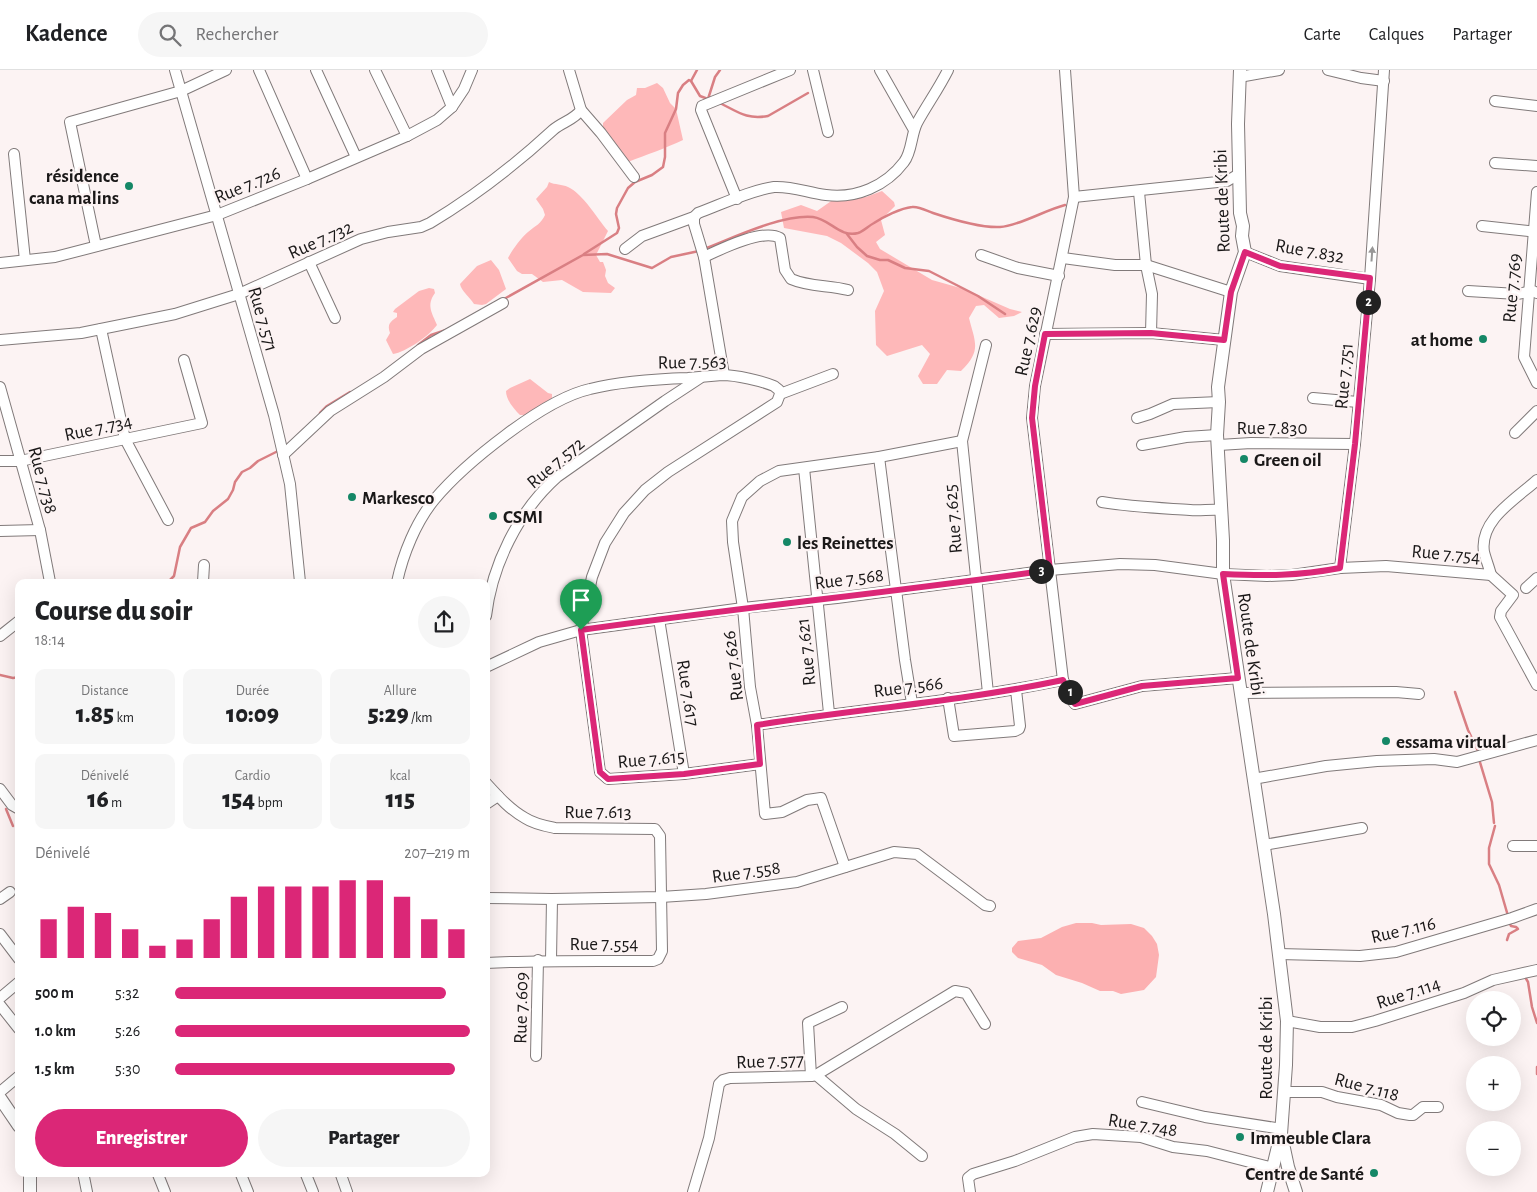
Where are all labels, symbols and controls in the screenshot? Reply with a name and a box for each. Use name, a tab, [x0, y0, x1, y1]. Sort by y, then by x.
search box	[138, 12, 488, 57]
icon: search	[156, 21, 184, 49]
text: Kadence	[25, 22, 108, 46]
text: Rechercher	[196, 25, 278, 44]
text: Carte	[1304, 26, 1341, 44]
text: Calques	[1369, 26, 1424, 44]
text: Partager	[1452, 26, 1512, 44]
street label: Route de Kribi	[1211, 149, 1234, 253]
street label: Rue 7.726	[212, 164, 283, 207]
place label: résidence cana malins	[29, 167, 119, 208]
marker: résidence cana malins	[123, 180, 135, 192]
street label: Rue 7.732	[285, 218, 356, 263]
street label: Rue 7.832	[1274, 236, 1346, 267]
one-way arrow	[1368, 245, 1376, 261]
street label: Rue 7.769	[1500, 252, 1525, 324]
street label: Rue 7.571	[244, 285, 281, 354]
pin: 2	[1356, 290, 1380, 314]
text: 2	[1365, 295, 1372, 309]
street label: Rue 7.629	[1012, 305, 1045, 378]
place label: at home	[1411, 331, 1473, 350]
marker: at home	[1477, 333, 1489, 345]
street label: Rue 7.751	[1332, 342, 1357, 410]
street label: Rue 7.563	[658, 352, 727, 373]
street label: Rue 7.734	[63, 412, 134, 445]
street label: Rue 7.830	[1237, 419, 1307, 438]
street label: Rue 7.572	[524, 434, 589, 492]
street label: Rue 7.738	[24, 445, 61, 516]
place label: Green oil	[1254, 451, 1322, 470]
marker: Green oil	[1238, 453, 1250, 465]
street label: Rue 7.625	[941, 483, 966, 554]
place label: Markesco	[362, 489, 435, 508]
marker: Markesco	[346, 491, 358, 503]
place label: CSMI	[503, 508, 543, 527]
marker: CSMI	[487, 510, 499, 522]
place label: les Reinettes	[797, 534, 894, 553]
marker: les Reinettes	[781, 536, 793, 548]
street label: Rue 7.754	[1411, 542, 1481, 567]
pin: 3	[1028, 558, 1054, 584]
text: 3	[1038, 564, 1045, 578]
street label: Rue 7.568	[813, 566, 885, 593]
pin	[560, 579, 602, 630]
icon: arrive	[567, 586, 595, 614]
street label: Route de Kribi	[1234, 592, 1267, 697]
button: share	[418, 596, 470, 648]
text: Course du soir	[35, 598, 192, 626]
street label: Rue 7.621	[793, 617, 820, 687]
street label: Rue 7.626	[720, 630, 747, 702]
text: 18:14	[35, 632, 65, 648]
street label: Rue 7.617	[673, 658, 702, 728]
street label: Rue 7.566	[872, 674, 944, 701]
pin: 1	[1058, 680, 1082, 704]
text: Distance	[81, 684, 129, 698]
text: Durée	[236, 684, 269, 698]
text: Allure	[384, 684, 417, 698]
text: 1	[1068, 685, 1073, 699]
text: 1.85	[76, 702, 114, 727]
text: 10:09	[226, 702, 279, 727]
text: 5:29	[368, 702, 409, 727]
text: km	[114, 711, 134, 725]
text: /km	[409, 711, 433, 725]
place label: essama virtual	[1396, 733, 1507, 752]
marker: essama virtual	[1380, 735, 1392, 747]
street label: Rue 7.615	[617, 747, 686, 772]
text: Dénivelé	[81, 769, 129, 783]
text: Cardio	[235, 769, 270, 783]
text: kcal	[389, 769, 411, 783]
text: 16	[87, 787, 109, 812]
text: 154	[222, 787, 255, 812]
text: 115	[385, 787, 415, 812]
text: m	[109, 796, 122, 810]
text: bpm	[255, 796, 283, 810]
street label: Rue 7.613	[564, 803, 632, 822]
text: Dénivelé	[35, 845, 90, 861]
text: 207–219 m	[404, 845, 470, 861]
street label: Rue 7.558	[711, 858, 782, 887]
street label: Rue 7.116	[1369, 914, 1438, 947]
street label: Rue 7.554	[569, 935, 639, 954]
street label: Rue 7.609	[511, 972, 532, 1044]
street label: Rue 7.114	[1374, 974, 1443, 1013]
text: 500 m	[35, 985, 74, 1001]
text: 5:32	[115, 985, 139, 1001]
map controls	[1466, 991, 1521, 1176]
button: locate	[1466, 991, 1521, 1046]
street label: Route de Kribi	[1257, 996, 1276, 1100]
text: 1.0 km	[35, 1023, 76, 1039]
text: 5:26	[115, 1023, 140, 1039]
street label: Rue 7.577	[736, 1051, 804, 1072]
button: +	[1466, 1056, 1521, 1111]
text: 1.5 km	[35, 1061, 75, 1077]
text: 5:30	[115, 1061, 140, 1077]
street label: Rue 7.118	[1332, 1070, 1401, 1105]
button: Enregistrer	[35, 1109, 248, 1167]
button: Partager	[258, 1109, 470, 1167]
street label: Rue 7.748	[1107, 1111, 1179, 1140]
button: −	[1466, 1121, 1521, 1176]
place label: Immeuble Clara	[1250, 1129, 1371, 1148]
marker: Immeuble Clara	[1234, 1131, 1246, 1143]
place label: Centre de Santé	[1245, 1165, 1364, 1184]
marker: Centre de Santé	[1368, 1167, 1380, 1179]

